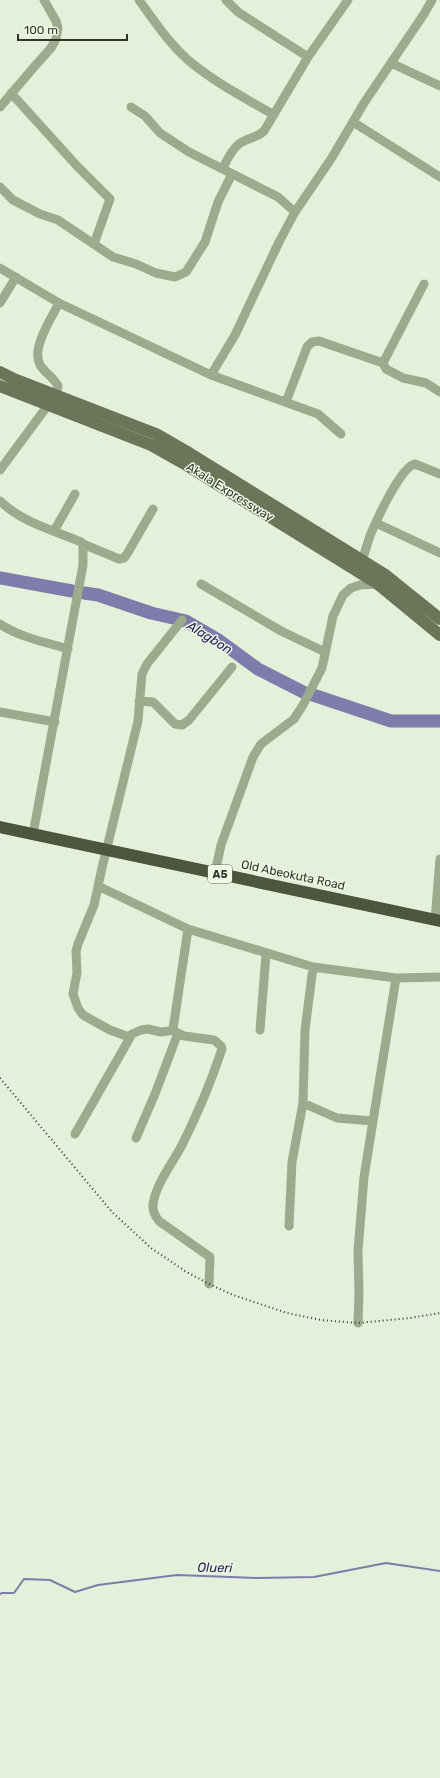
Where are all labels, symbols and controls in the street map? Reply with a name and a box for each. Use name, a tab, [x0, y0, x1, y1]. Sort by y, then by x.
scale bar	[18, 16, 127, 42]
text: 100 m	[24, 23, 58, 37]
street label: Akala Expressway	[184, 460, 276, 525]
water label: Alagbon	[183, 617, 235, 658]
street label: Old Abeokuta Road	[240, 857, 346, 893]
road number: A5	[208, 865, 232, 883]
water label: Olueri	[197, 1560, 234, 1575]

